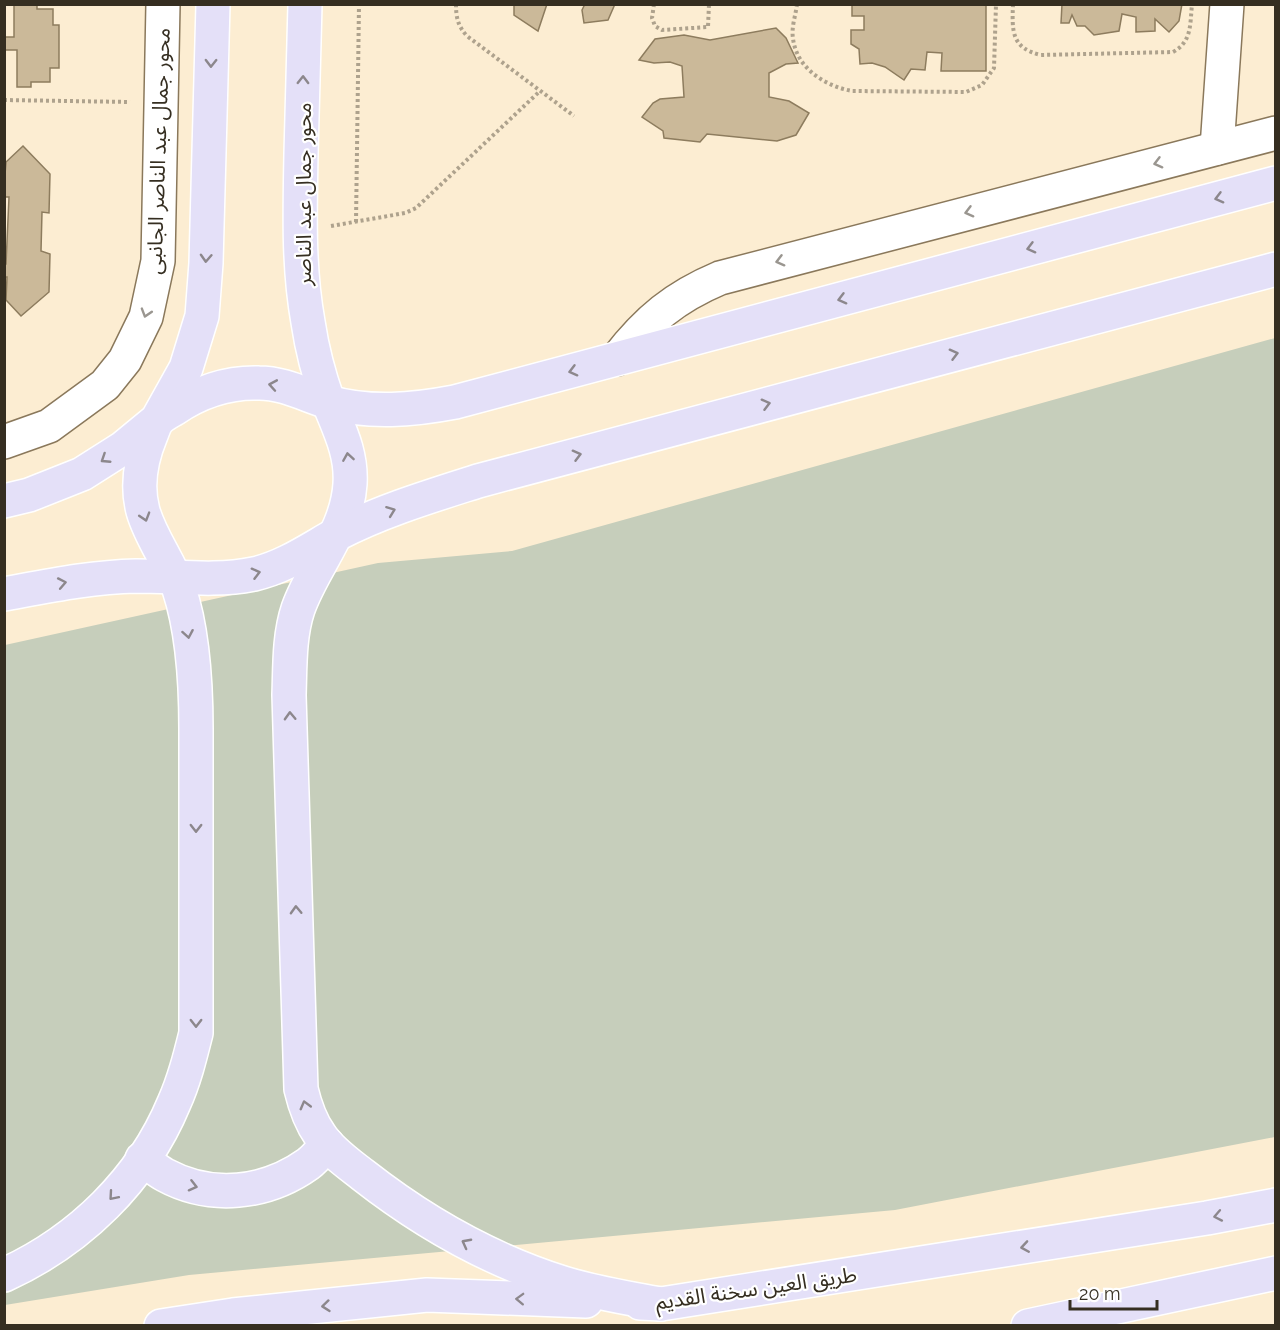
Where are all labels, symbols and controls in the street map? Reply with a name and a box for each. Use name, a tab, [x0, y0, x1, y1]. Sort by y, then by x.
street label: محور جمال عبد الناصر الجانبى	[141, 27, 175, 275]
one-way arrow	[205, 58, 217, 67]
one-way arrow	[297, 75, 309, 84]
street label: محور جمال عبد الناصر	[291, 102, 316, 287]
one-way arrow	[1153, 156, 1163, 169]
one-way arrow	[1214, 191, 1225, 203]
one-way arrow	[964, 205, 974, 218]
one-way arrow	[1026, 241, 1036, 254]
one-way arrow	[200, 253, 213, 262]
one-way arrow	[776, 254, 786, 267]
one-way arrow	[837, 292, 848, 304]
one-way arrow	[141, 307, 153, 318]
one-way arrow	[949, 349, 959, 362]
one-way arrow	[568, 364, 579, 376]
one-way arrow	[268, 379, 278, 392]
one-way arrow	[760, 399, 770, 412]
one-way arrow	[572, 449, 582, 462]
one-way arrow	[101, 452, 112, 463]
one-way arrow	[342, 452, 354, 461]
one-way arrow	[385, 506, 396, 518]
one-way arrow	[138, 511, 150, 522]
one-way arrow	[251, 567, 261, 580]
one-way arrow	[57, 577, 67, 590]
one-way arrow	[181, 628, 194, 638]
one-way arrow	[283, 711, 296, 720]
one-way arrow	[190, 824, 202, 833]
one-way arrow	[289, 906, 302, 915]
one-way arrow	[189, 1019, 202, 1028]
one-way arrow	[300, 1100, 313, 1110]
one-way arrow	[188, 1179, 198, 1191]
one-way arrow	[110, 1189, 121, 1200]
one-way arrow	[1213, 1209, 1223, 1222]
one-way arrow	[461, 1239, 472, 1250]
one-way arrow	[1021, 1240, 1031, 1253]
street label: طريق العين سخنة القديم	[654, 1261, 859, 1317]
scale bar	[1070, 1273, 1157, 1311]
text: 20 m	[1079, 1283, 1121, 1304]
one-way arrow	[515, 1293, 524, 1305]
one-way arrow	[321, 1299, 330, 1312]

